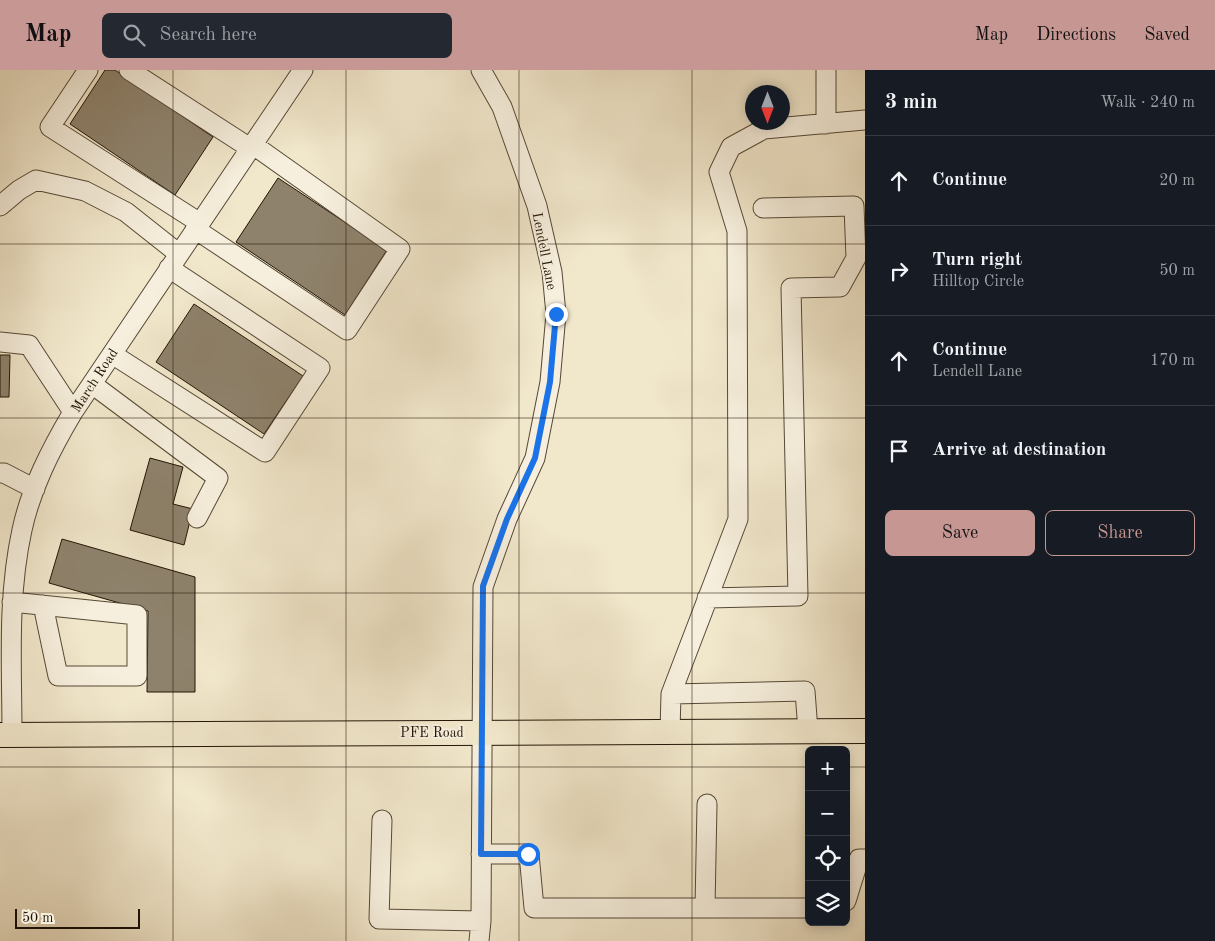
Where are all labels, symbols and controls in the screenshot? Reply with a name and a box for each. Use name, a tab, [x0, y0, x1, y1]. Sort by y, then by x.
search box	[102, 13, 452, 58]
icon: search	[120, 21, 148, 49]
text: Map	[25, 23, 72, 47]
text: Search here	[160, 26, 257, 45]
text: Map	[975, 26, 1008, 44]
text: Directions	[1036, 26, 1116, 44]
text: Saved	[1144, 26, 1190, 44]
north arrow	[745, 85, 790, 130]
text: 3 min	[885, 92, 938, 113]
text: Walk · 240 m	[1100, 95, 1195, 111]
icon: ahead	[885, 167, 913, 195]
text: Continue	[932, 171, 1007, 190]
text: 20 m	[1159, 173, 1195, 189]
street label: Lendell Lane	[530, 211, 558, 291]
text: Turn right	[932, 251, 1022, 270]
icon: right	[885, 257, 913, 285]
text: 50 m	[1159, 263, 1195, 279]
text: Hilltop Circle	[932, 274, 1024, 290]
route end	[545, 303, 568, 326]
text: Continue	[932, 341, 1007, 360]
street label: March Road	[69, 346, 121, 415]
icon: ahead	[885, 347, 913, 375]
text: 170 m	[1150, 353, 1195, 369]
text: Lendell Lane	[932, 364, 1022, 380]
icon: arrive	[885, 437, 913, 465]
text: Arrive at destination	[932, 441, 1106, 460]
button: Save	[885, 510, 1035, 556]
button: Share	[1045, 510, 1195, 556]
street label: PFE Road	[400, 726, 464, 740]
map controls	[805, 746, 850, 926]
button: +	[805, 746, 850, 791]
button: −	[805, 791, 850, 836]
button: locate	[805, 836, 850, 881]
route start	[517, 843, 540, 866]
button: layers	[805, 881, 850, 926]
scale bar	[15, 906, 140, 929]
text: 50 m	[22, 911, 53, 925]

